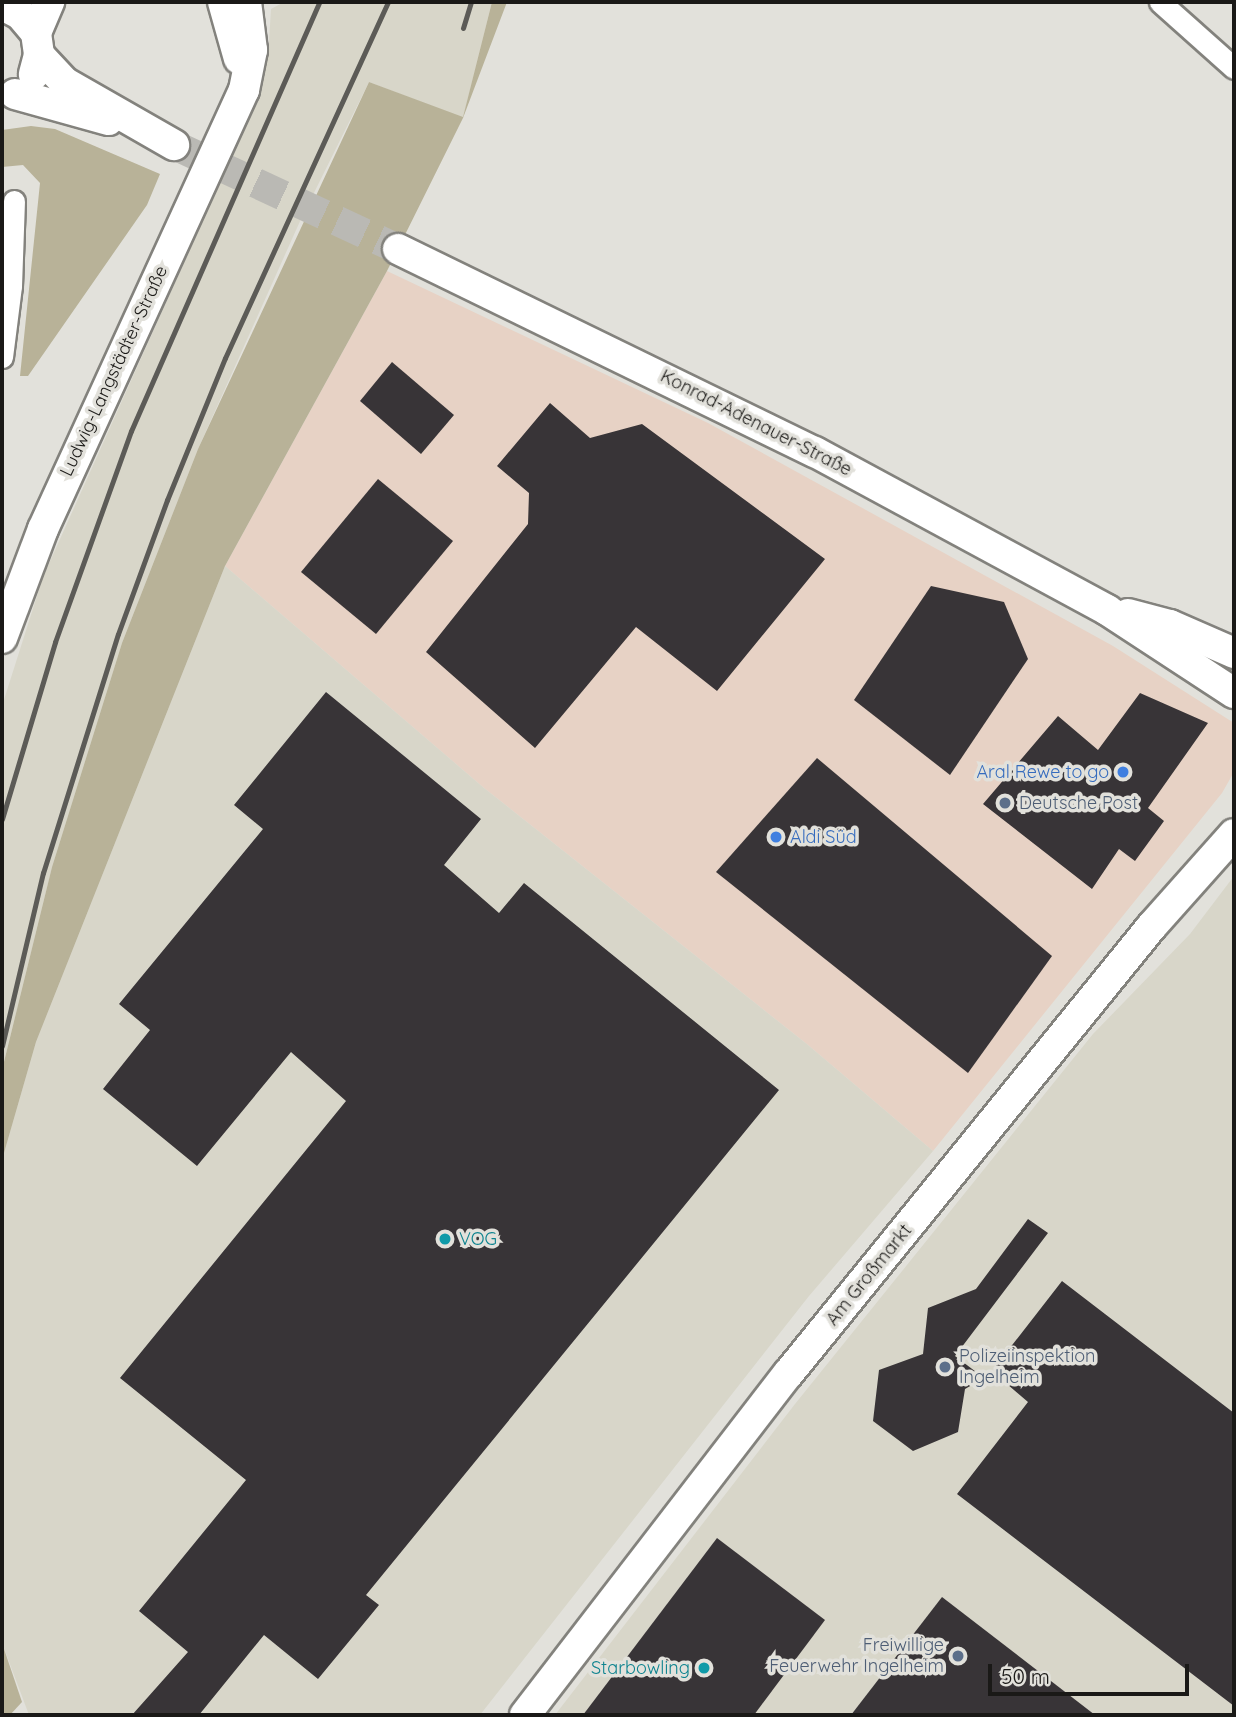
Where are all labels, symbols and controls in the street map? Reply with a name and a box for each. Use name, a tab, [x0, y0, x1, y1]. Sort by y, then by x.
street label: Ludwig-Langstädter-Straße	[56, 262, 172, 480]
street label: Konrad-Adenauer-Straße	[657, 365, 855, 481]
place label: Aral Rewe to go	[976, 761, 1109, 783]
marker: Aral Rewe to go	[1115, 764, 1131, 780]
place label: Deutsche Post	[1019, 792, 1138, 814]
marker: Deutsche Post	[997, 795, 1013, 811]
place label: Aldi Süd	[790, 826, 857, 848]
marker: Aldi Süd	[768, 829, 784, 845]
street label: Am Großmarkt	[822, 1220, 916, 1330]
place label: VOG	[459, 1228, 497, 1250]
marker: VOG	[437, 1231, 453, 1247]
place label: Polizeiinspektion Ingelheim	[959, 1346, 1096, 1388]
marker: Polizeiinspektion Ingelheim	[937, 1359, 953, 1375]
place label: Freiwillige Feuerwehr Ingelheim	[769, 1635, 944, 1678]
marker: Freiwillige Feuerwehr Ingelheim	[950, 1648, 966, 1664]
scale bar	[991, 1650, 1192, 1694]
place label: Starbowling	[591, 1657, 690, 1679]
marker: Starbowling	[696, 1660, 712, 1676]
text: 50 m	[1001, 1663, 1050, 1689]

